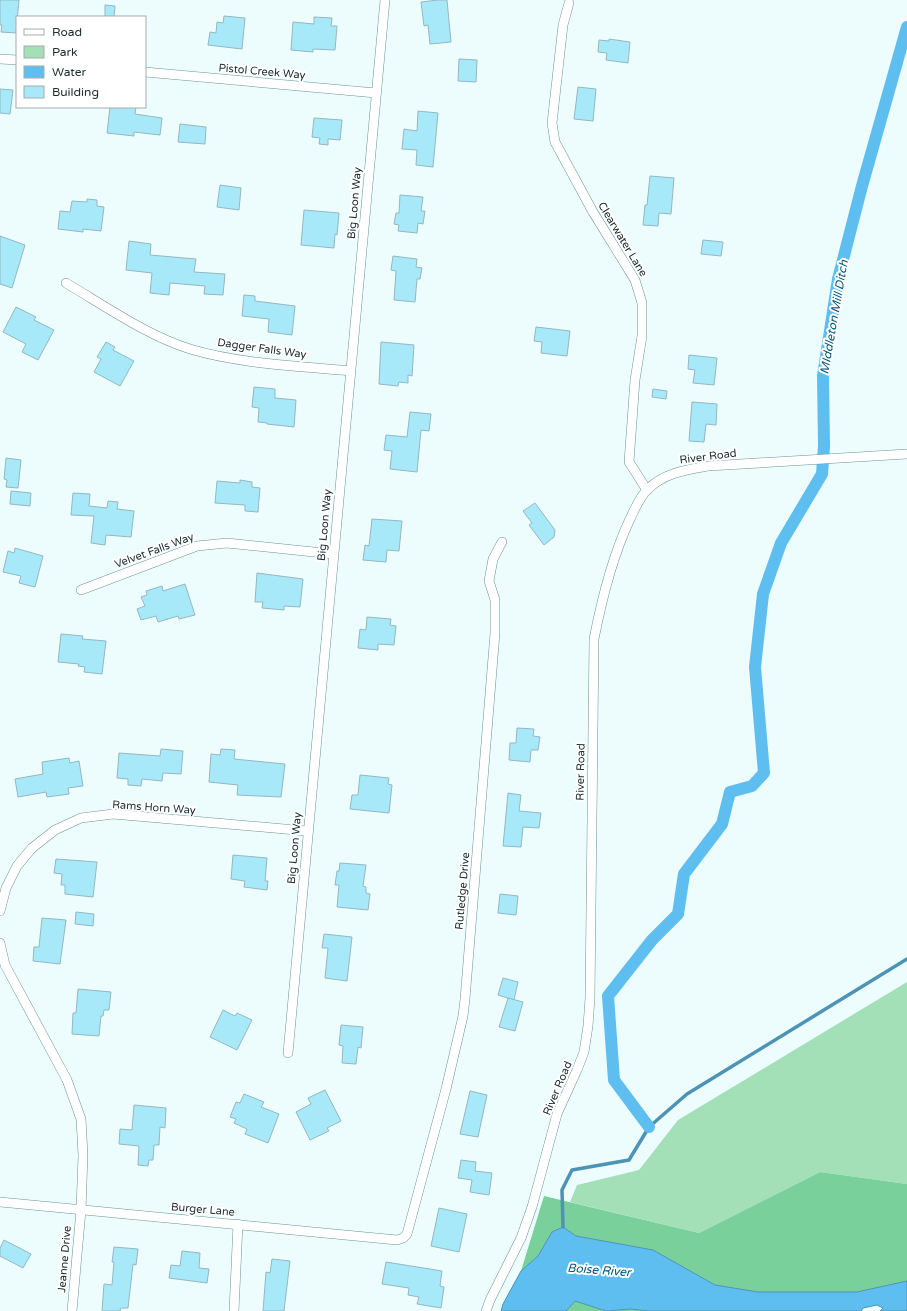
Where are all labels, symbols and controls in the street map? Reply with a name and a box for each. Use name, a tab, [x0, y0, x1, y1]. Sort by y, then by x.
legend	[16, 16, 146, 108]
text: Road	[52, 25, 82, 39]
text: Park	[52, 45, 78, 59]
street label: Pistol Creek Way	[218, 61, 306, 82]
text: Water	[52, 65, 87, 79]
text: Building	[52, 85, 99, 99]
street label: Big Loon Way	[345, 167, 364, 239]
street label: Clearwater Lane	[595, 200, 650, 279]
water label: MIddleton Mill Ditch	[817, 258, 851, 375]
street label: Dagger Falls Way	[217, 336, 307, 361]
street label: River Road	[679, 447, 737, 466]
street label: Big Loon Way	[315, 489, 334, 561]
street label: Velvet Falls Way	[113, 530, 196, 571]
street label: River Road	[574, 743, 587, 801]
street label: Rams Horn Way	[112, 798, 196, 817]
street label: Big Loon Way	[285, 812, 304, 884]
street label: Rutledge Drive	[453, 852, 472, 930]
street label: River Road	[540, 1059, 575, 1117]
street label: Burger Lane	[171, 1200, 235, 1219]
street label: Jeanne Drive	[55, 1225, 74, 1293]
water label: Boise River	[567, 1261, 633, 1279]

